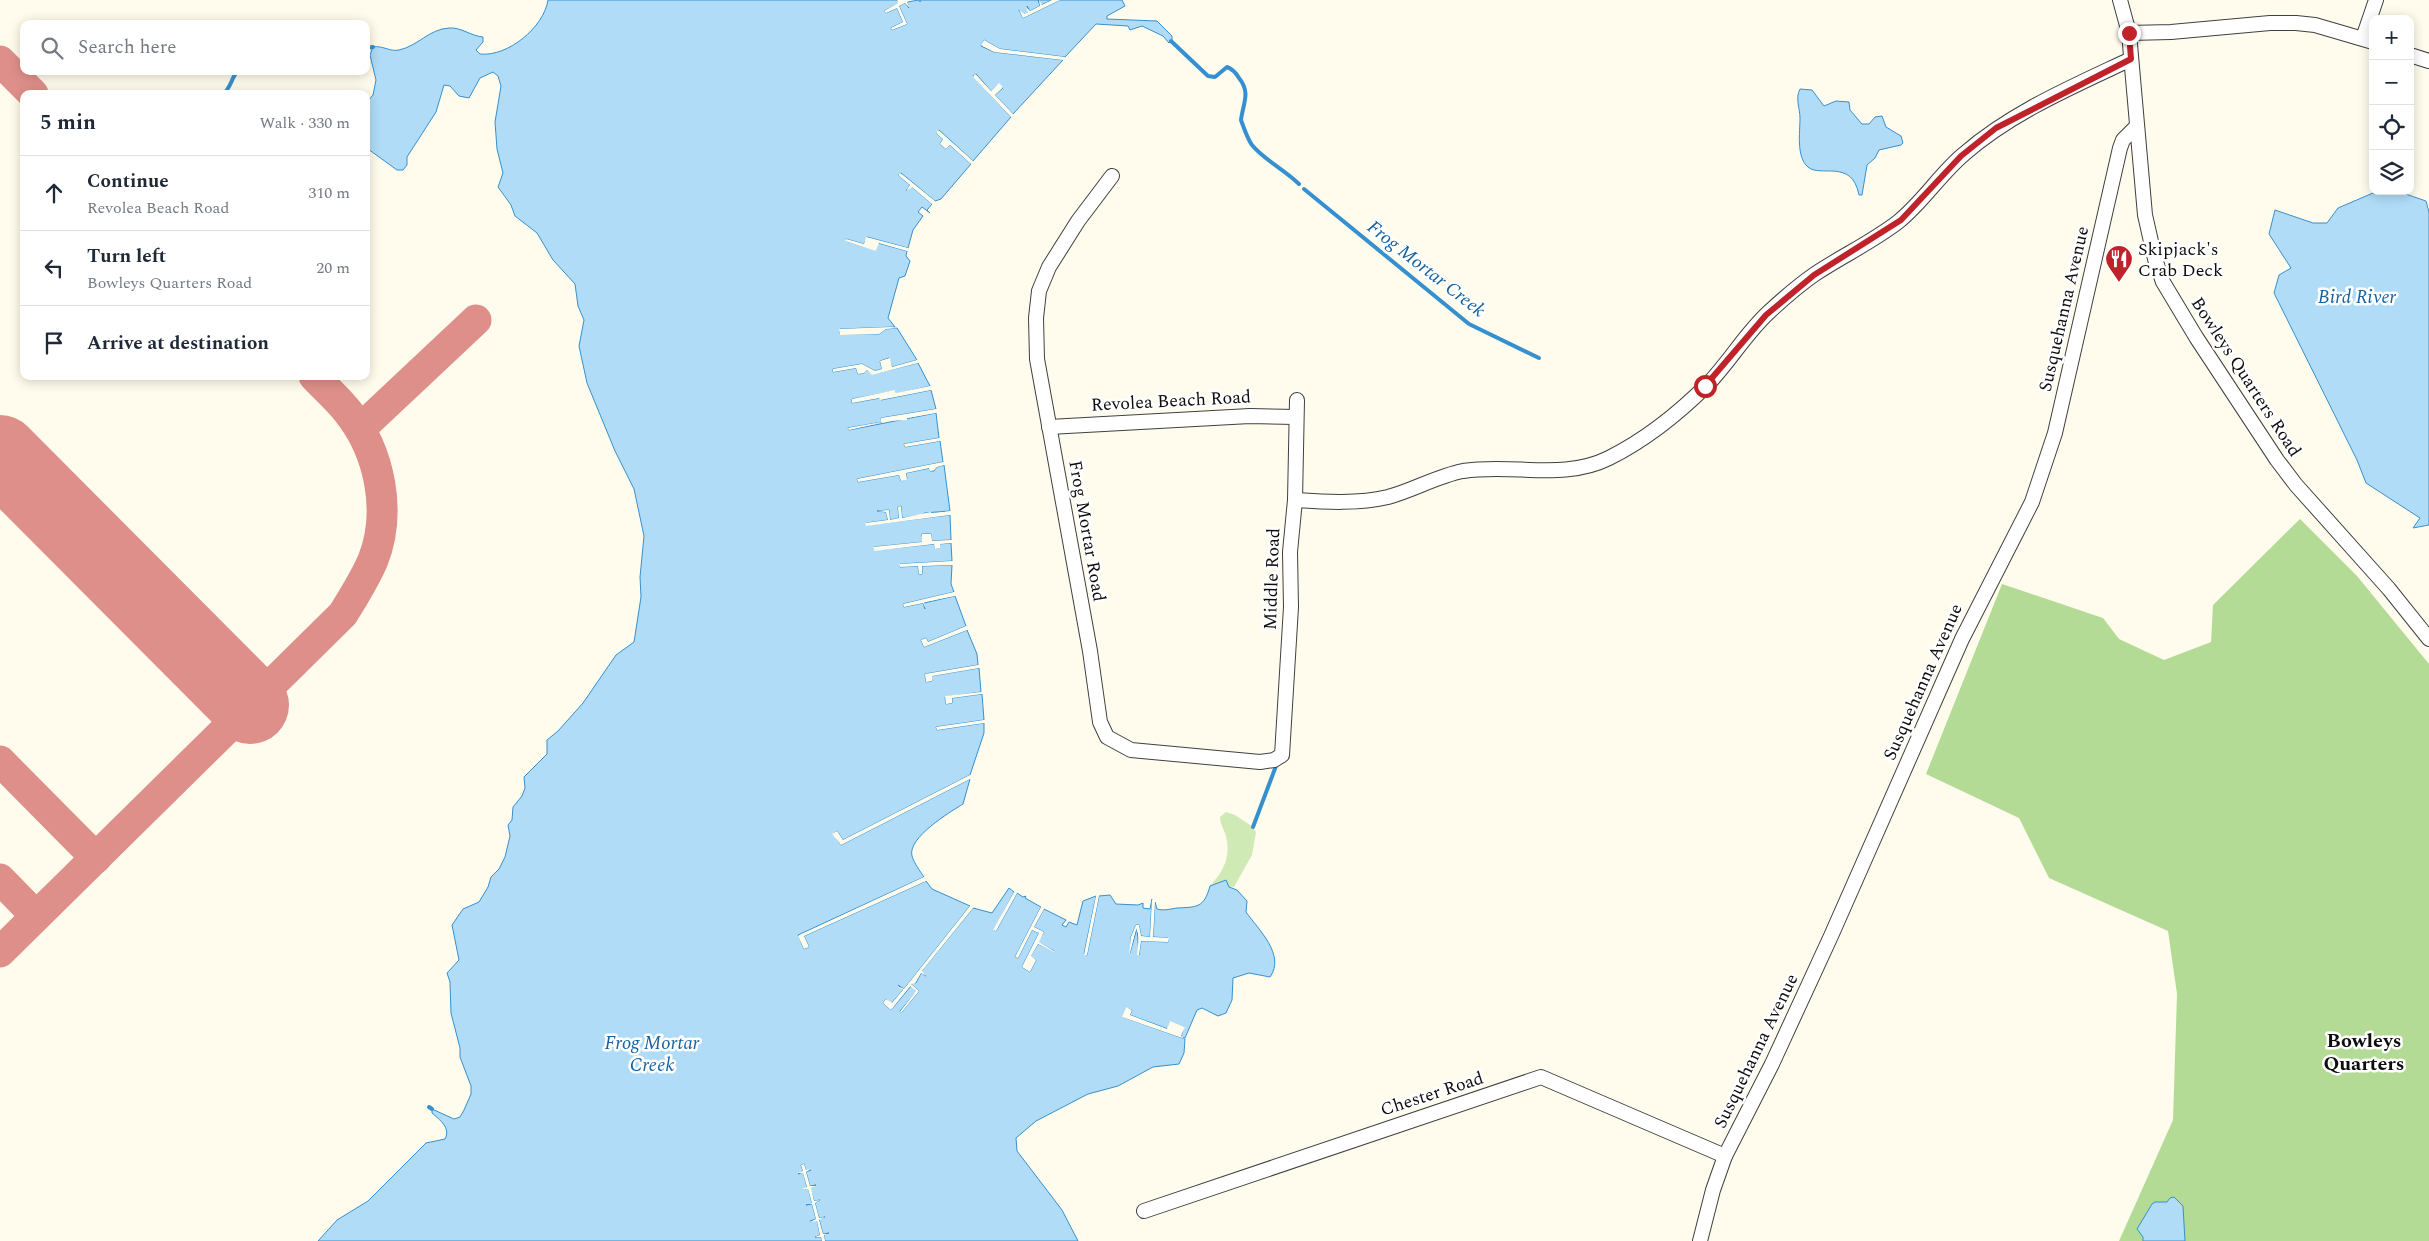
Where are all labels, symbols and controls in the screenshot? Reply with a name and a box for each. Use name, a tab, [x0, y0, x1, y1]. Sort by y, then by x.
map controls	[2369, 15, 2414, 195]
button: +	[2369, 15, 2414, 60]
search box	[20, 20, 370, 75]
route end	[2118, 22, 2141, 45]
text: Search here	[78, 33, 177, 62]
icon: search	[38, 34, 66, 62]
button: −	[2369, 60, 2414, 105]
button: locate	[2369, 105, 2414, 150]
text: 5 min	[40, 107, 96, 139]
text: Walk · 330 m	[259, 111, 350, 135]
button: layers	[2369, 150, 2414, 195]
text: Continue	[87, 167, 169, 196]
icon: ahead	[40, 179, 68, 207]
text: 310 m	[308, 181, 350, 205]
text: Revolea Beach Road	[87, 196, 229, 220]
water label: Frog Mortar Creek	[1360, 213, 1492, 325]
street label: Susquehanna Avenue	[2032, 224, 2096, 394]
place label: Skipjack's Crab Deck	[2138, 236, 2223, 284]
text: Turn left	[87, 242, 166, 271]
restaurant icon: Skipjack's Crab Deck	[2104, 244, 2134, 283]
icon: left	[40, 254, 68, 282]
text: 20 m	[316, 256, 350, 280]
text: Bowleys Quarters Road	[87, 271, 252, 295]
water label: Bird River	[2318, 283, 2397, 312]
street label: Bowleys Quarters Road	[2184, 292, 2308, 462]
icon: arrive	[40, 329, 68, 357]
text: Arrive at destination	[87, 329, 269, 358]
route start	[1694, 375, 1717, 398]
street label: Revolea Beach Road	[1090, 383, 1252, 419]
street label: Frog Mortar Road	[1061, 458, 1113, 604]
street label: Middle Road	[1257, 528, 1287, 630]
street label: Susquehanna Avenue	[1876, 599, 1970, 765]
street label: Susquehanna Avenue	[1707, 969, 1805, 1133]
district label: Bowleys Quarters	[2323, 1026, 2405, 1079]
water label: Frog Mortar Creek	[605, 1029, 700, 1080]
street label: Chester Road	[1377, 1065, 1487, 1123]

